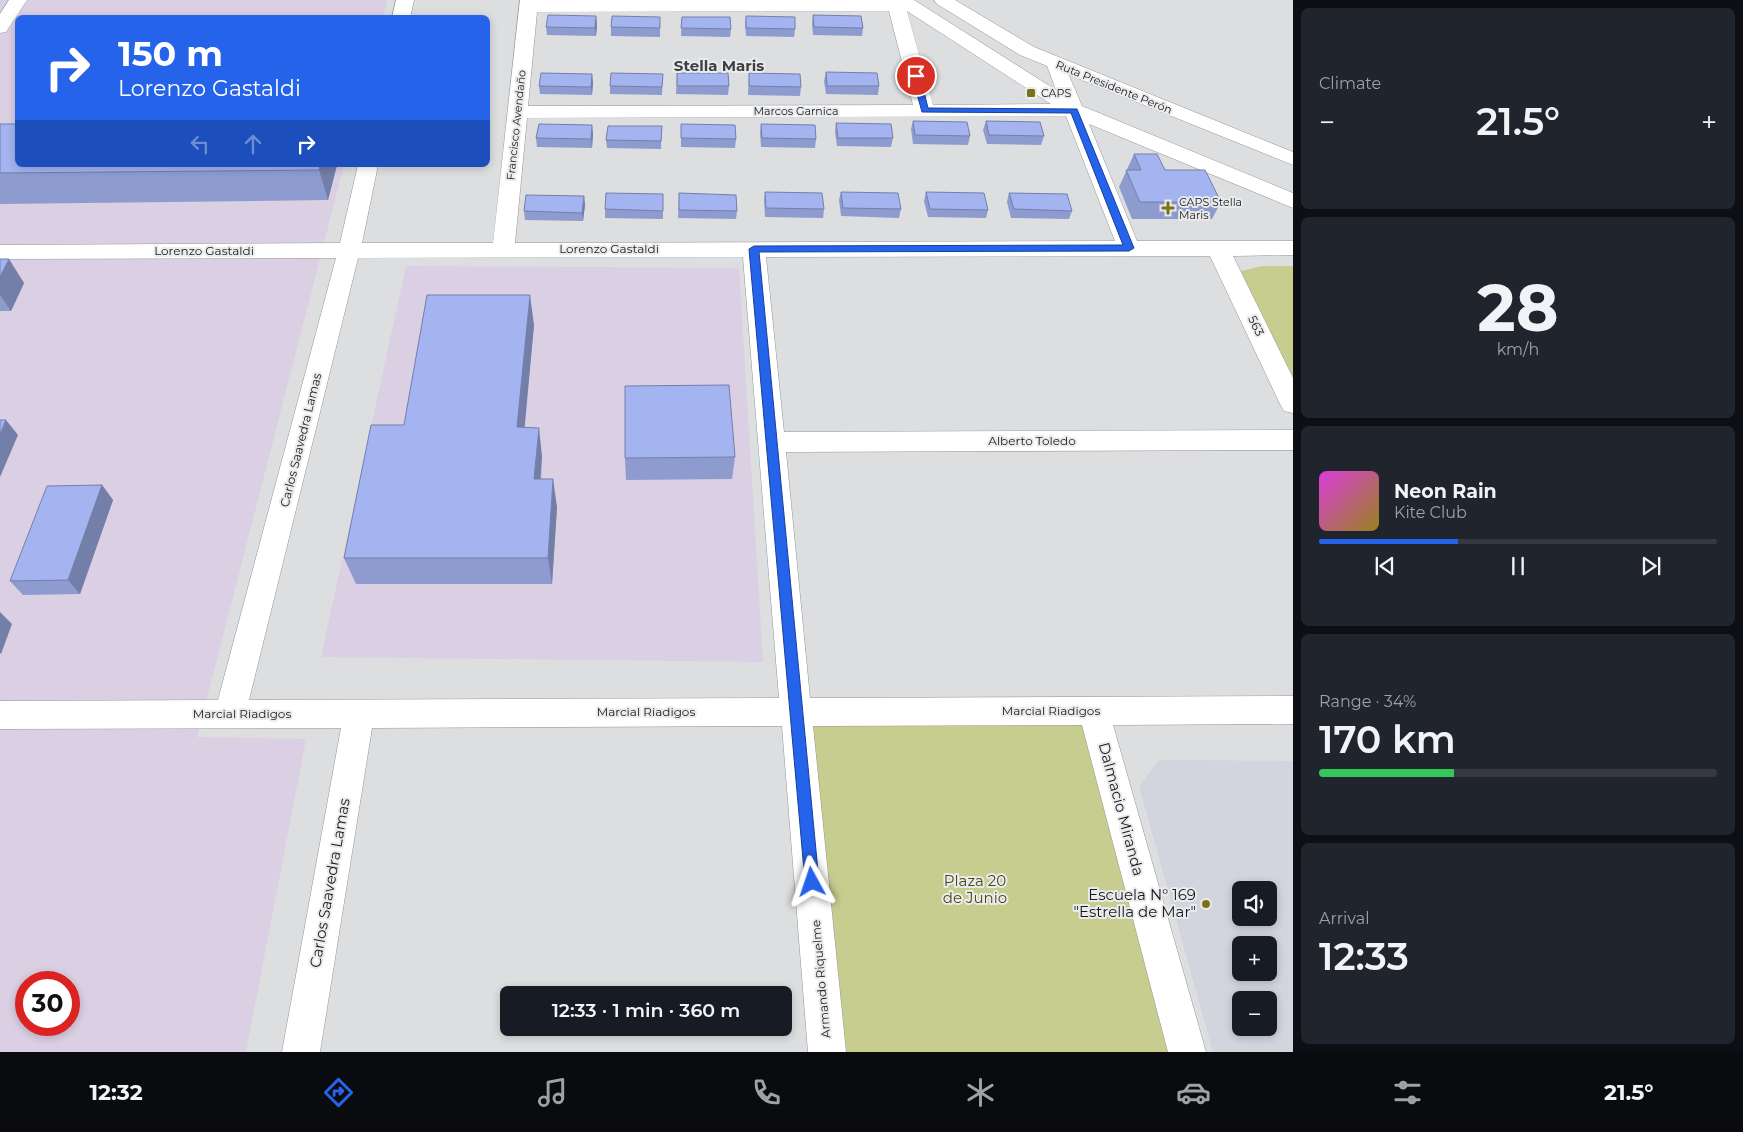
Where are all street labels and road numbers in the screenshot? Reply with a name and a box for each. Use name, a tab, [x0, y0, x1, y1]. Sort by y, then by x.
street label: Ruta Presidente Perón	[1054, 57, 1174, 117]
street label: Francisco Avendaño	[503, 69, 529, 181]
street label: Marcos Garnica	[754, 104, 838, 118]
street label: Lorenzo Gastaldi	[559, 241, 659, 256]
street label: Lorenzo Gastaldi	[154, 243, 254, 258]
street label: 563	[1245, 313, 1268, 339]
street label: Carlos Saavedra Lamas	[277, 371, 324, 508]
street label: Alberto Toledo	[988, 433, 1076, 448]
street label: Marcial Riadigos	[1002, 703, 1100, 718]
street label: Marcial Riadigos	[597, 704, 695, 719]
street label: Marcial Riadigos	[193, 706, 291, 721]
street label: Dalmacio Miranda	[1095, 740, 1148, 878]
street label: Carlos Saavedra Lamas	[305, 797, 354, 969]
street label: Armando Riquelme	[808, 919, 833, 1039]

